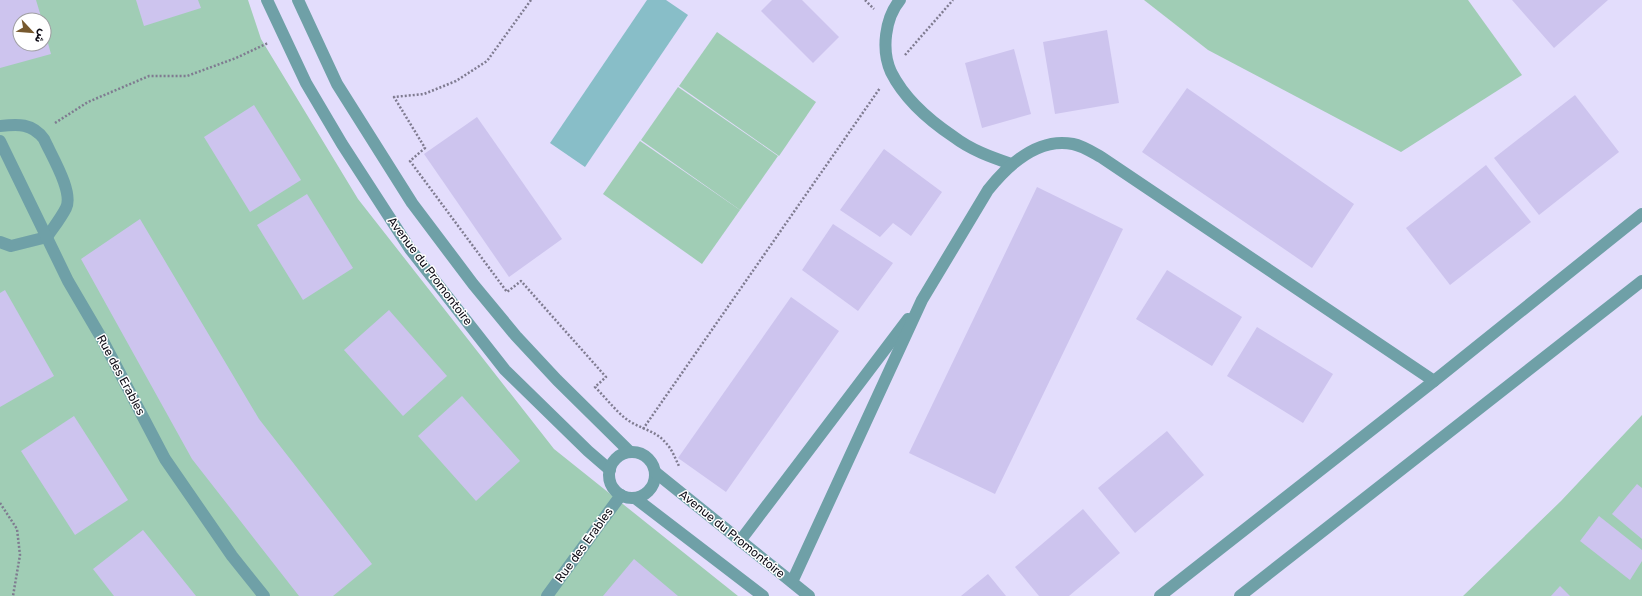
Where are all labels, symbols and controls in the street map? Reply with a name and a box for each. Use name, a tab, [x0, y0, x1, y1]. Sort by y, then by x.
north arrow	[12, 12, 52, 52]
text: ش	[32, 27, 49, 45]
street label: Avenue du Promontoire	[385, 214, 475, 328]
street label: Rue des Erables	[94, 332, 148, 418]
street label: Avenue du Promontoire	[676, 487, 788, 581]
street label: Rue des Erables	[552, 505, 616, 585]

